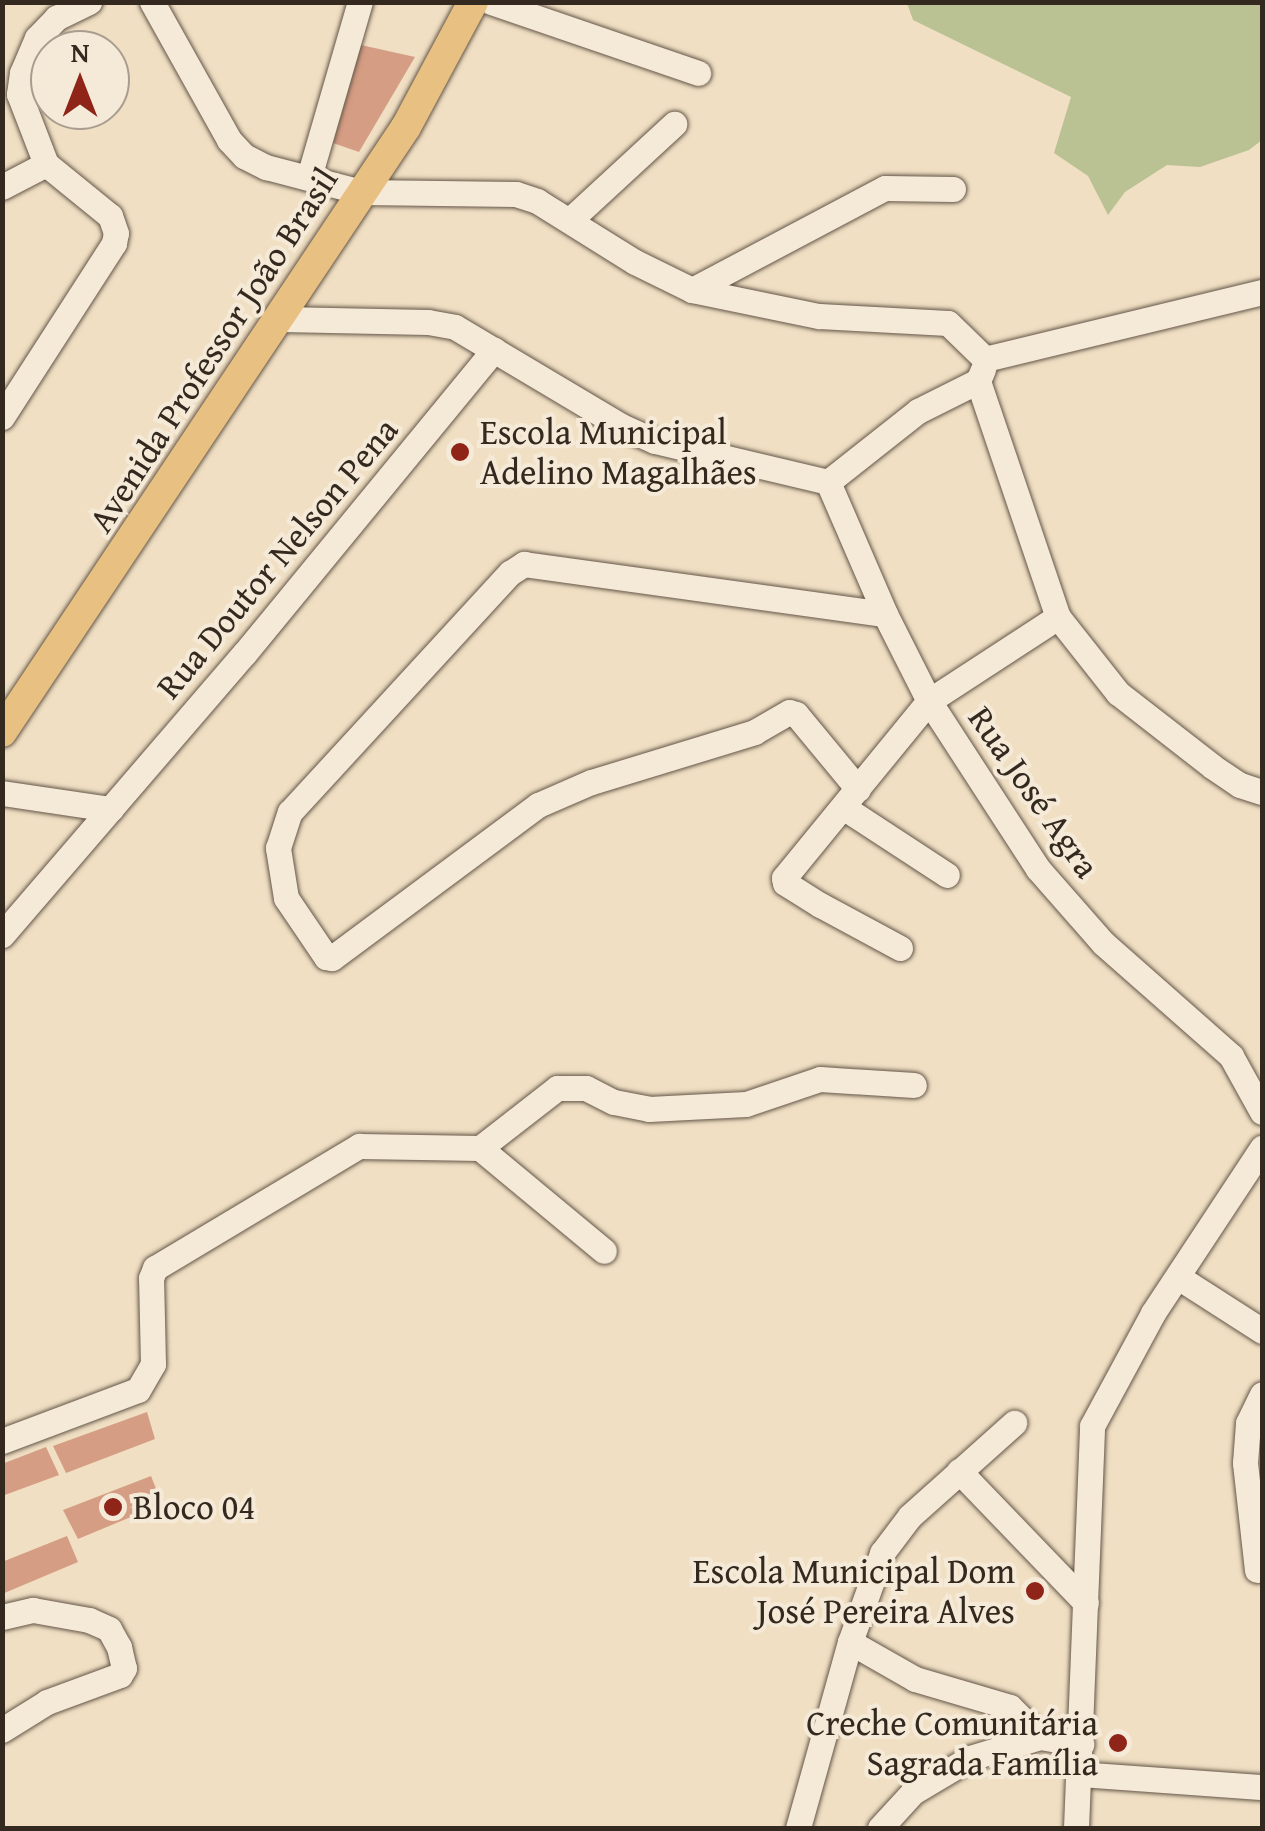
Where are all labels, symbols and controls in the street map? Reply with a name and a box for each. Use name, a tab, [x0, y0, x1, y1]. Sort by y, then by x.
north arrow	[30, 30, 130, 130]
text: N	[71, 31, 89, 72]
street label: Avenida Professor João Brasil	[79, 160, 347, 540]
street label: Rua Doutor Nelson Pena	[147, 409, 407, 707]
place label: Escola Municipal Adelino Magalhães	[480, 411, 757, 493]
marker: Escola Municipal Adelino Magalhães	[449, 441, 471, 463]
street label: Rua José Agra	[960, 698, 1108, 886]
place label: Bloco 04	[133, 1486, 255, 1528]
marker: Bloco 04	[102, 1496, 124, 1518]
place label: Escola Municipal Dom José Pereira Alves	[693, 1550, 1015, 1632]
marker: Escola Municipal Dom José Pereira Alves	[1024, 1580, 1046, 1602]
place label: Creche Comunitária Sagrada Família	[806, 1702, 1098, 1784]
marker: Creche Comunitária Sagrada Família	[1107, 1732, 1129, 1754]

